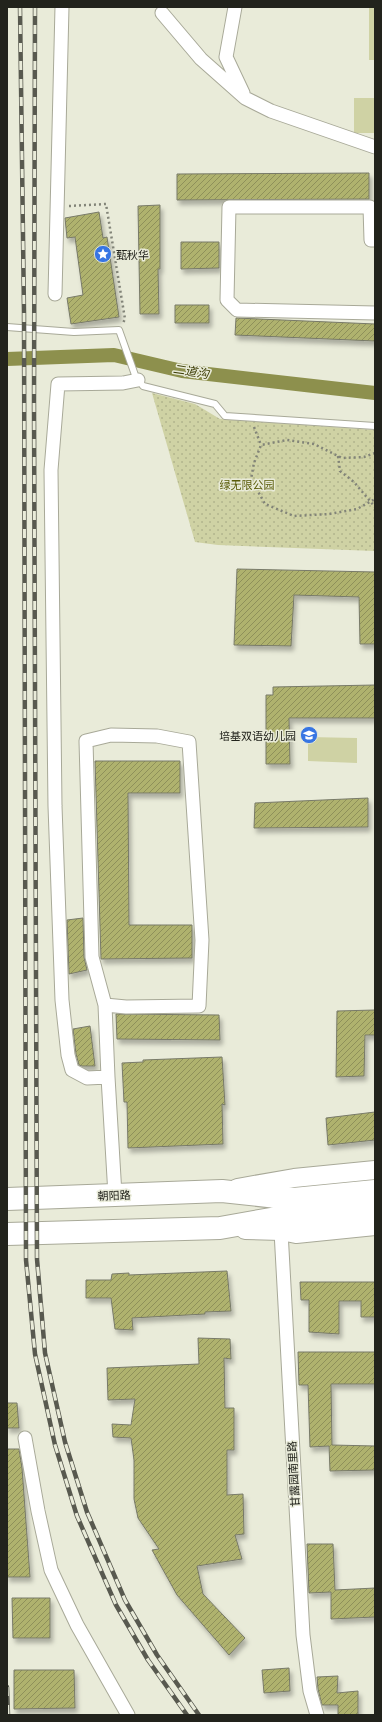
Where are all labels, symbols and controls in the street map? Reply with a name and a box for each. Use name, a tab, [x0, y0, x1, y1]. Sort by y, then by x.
place icon: 甄秋华	[93, 244, 113, 264]
place label: 甄秋华	[116, 247, 149, 262]
water label: 二道沟	[172, 360, 212, 383]
park label: 绿无限公园	[220, 477, 275, 492]
school or university icon: 培基双语幼儿园	[299, 725, 319, 745]
place label: 培基双语幼儿园	[219, 728, 296, 743]
street label: 朝阳路	[97, 1187, 131, 1203]
street label: 甘露园南里路	[284, 1441, 302, 1507]

